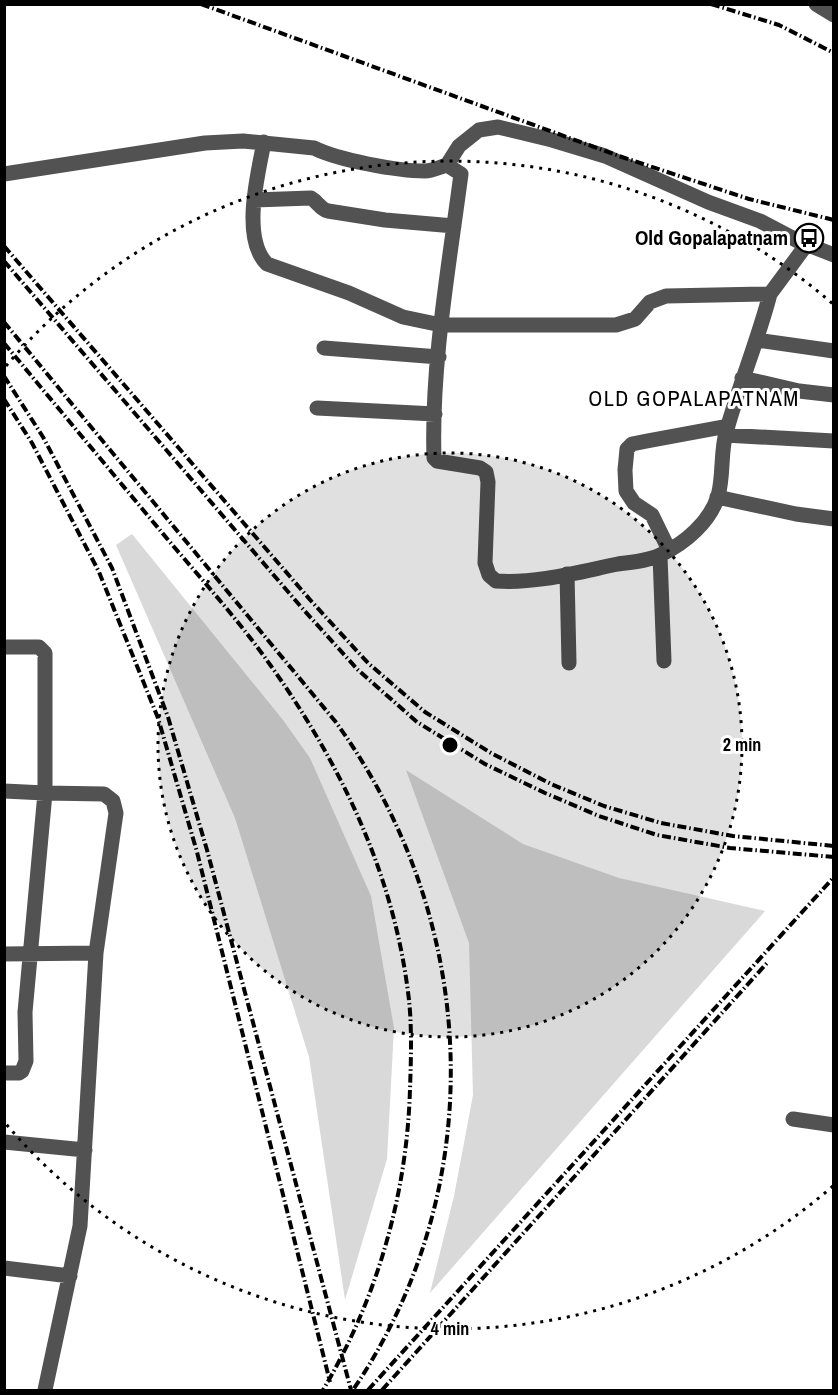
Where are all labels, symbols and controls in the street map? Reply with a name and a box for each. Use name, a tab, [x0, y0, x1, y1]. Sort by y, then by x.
bus stop icon: Old Gopalapatnam	[793, 222, 825, 254]
place label: Old Gopalapatnam	[635, 223, 788, 252]
district label: OLD GOPALAPATNAM	[588, 383, 800, 413]
text: 2 min	[723, 732, 761, 757]
centre of rings	[440, 735, 460, 755]
text: 4 min	[431, 1316, 469, 1341]

